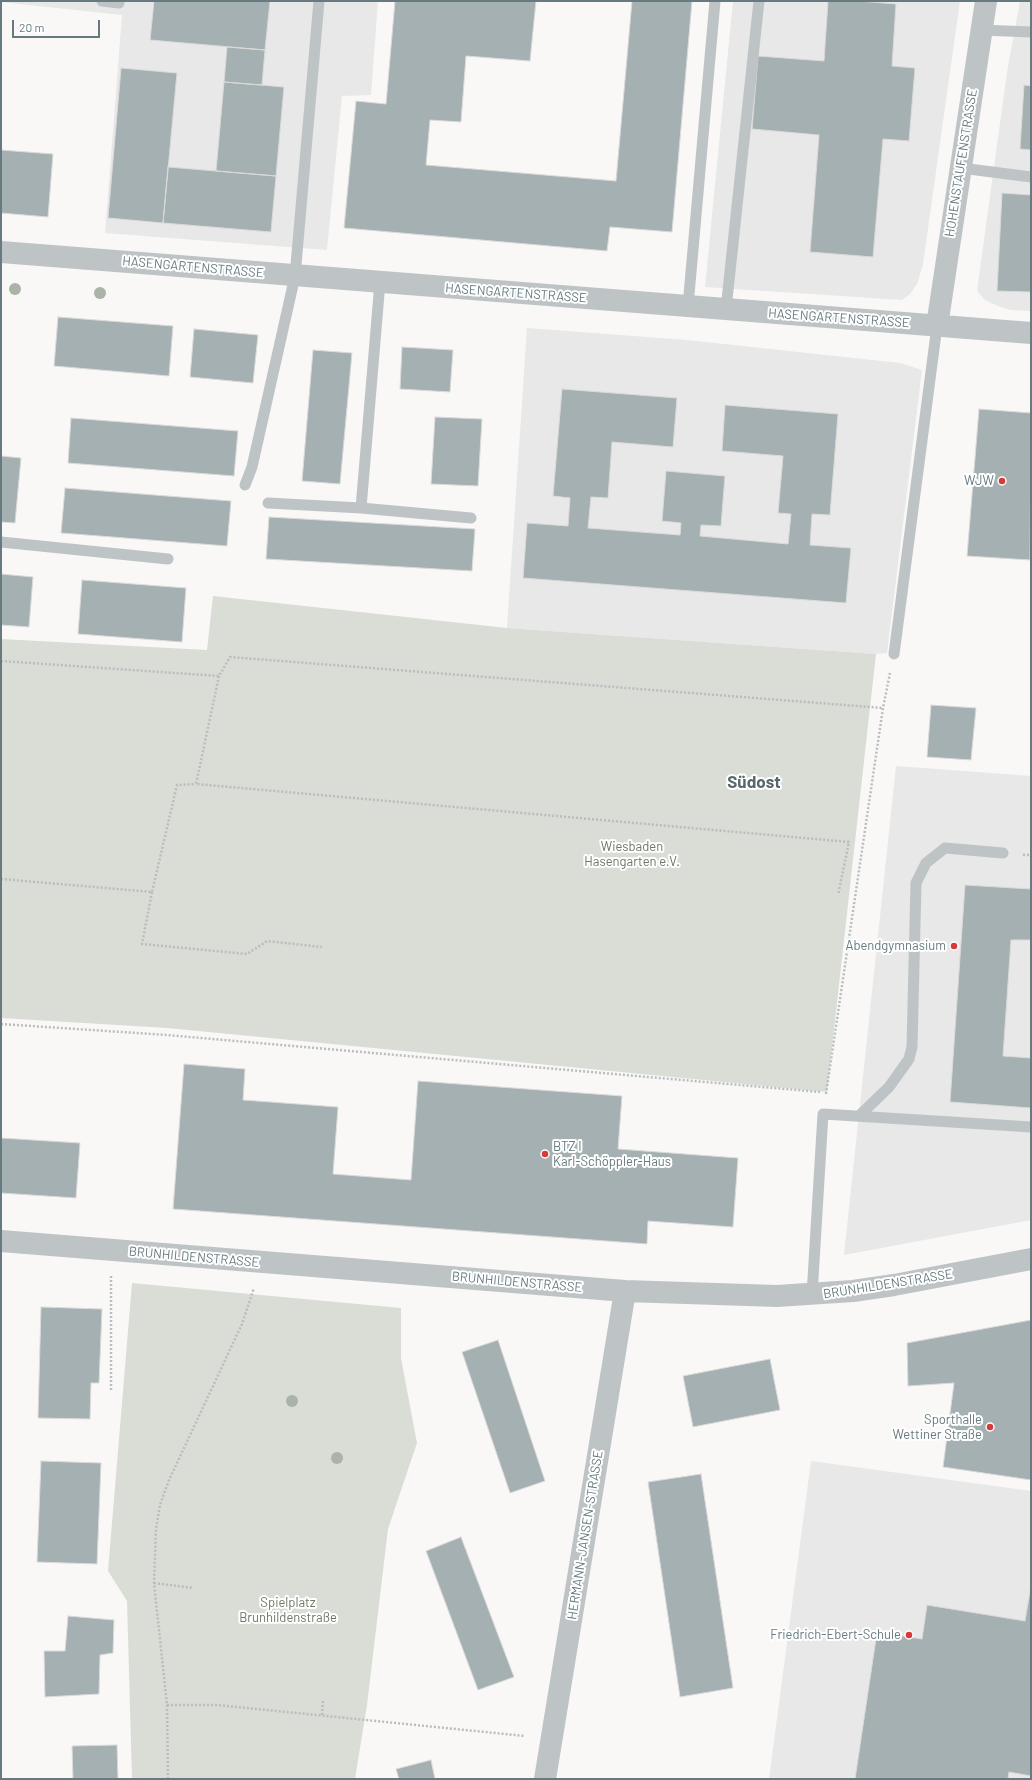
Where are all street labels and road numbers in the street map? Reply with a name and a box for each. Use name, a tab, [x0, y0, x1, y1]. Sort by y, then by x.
street label: HOHENSTAUFENSTRASSE	[942, 88, 980, 238]
street label: HASENGARTENSTRASSE	[122, 253, 264, 281]
street label: HASENGARTENSTRASSE	[445, 280, 587, 306]
street label: HASENGARTENSTRASSE	[768, 305, 910, 331]
street label: BRUNHILDENSTRASSE	[128, 1244, 260, 1270]
street label: BRUNHILDENSTRASSE	[822, 1266, 954, 1302]
street label: BRUNHILDENSTRASSE	[451, 1269, 583, 1295]
street label: HERMANN-JANSEN-STRASSE	[564, 1449, 606, 1621]

